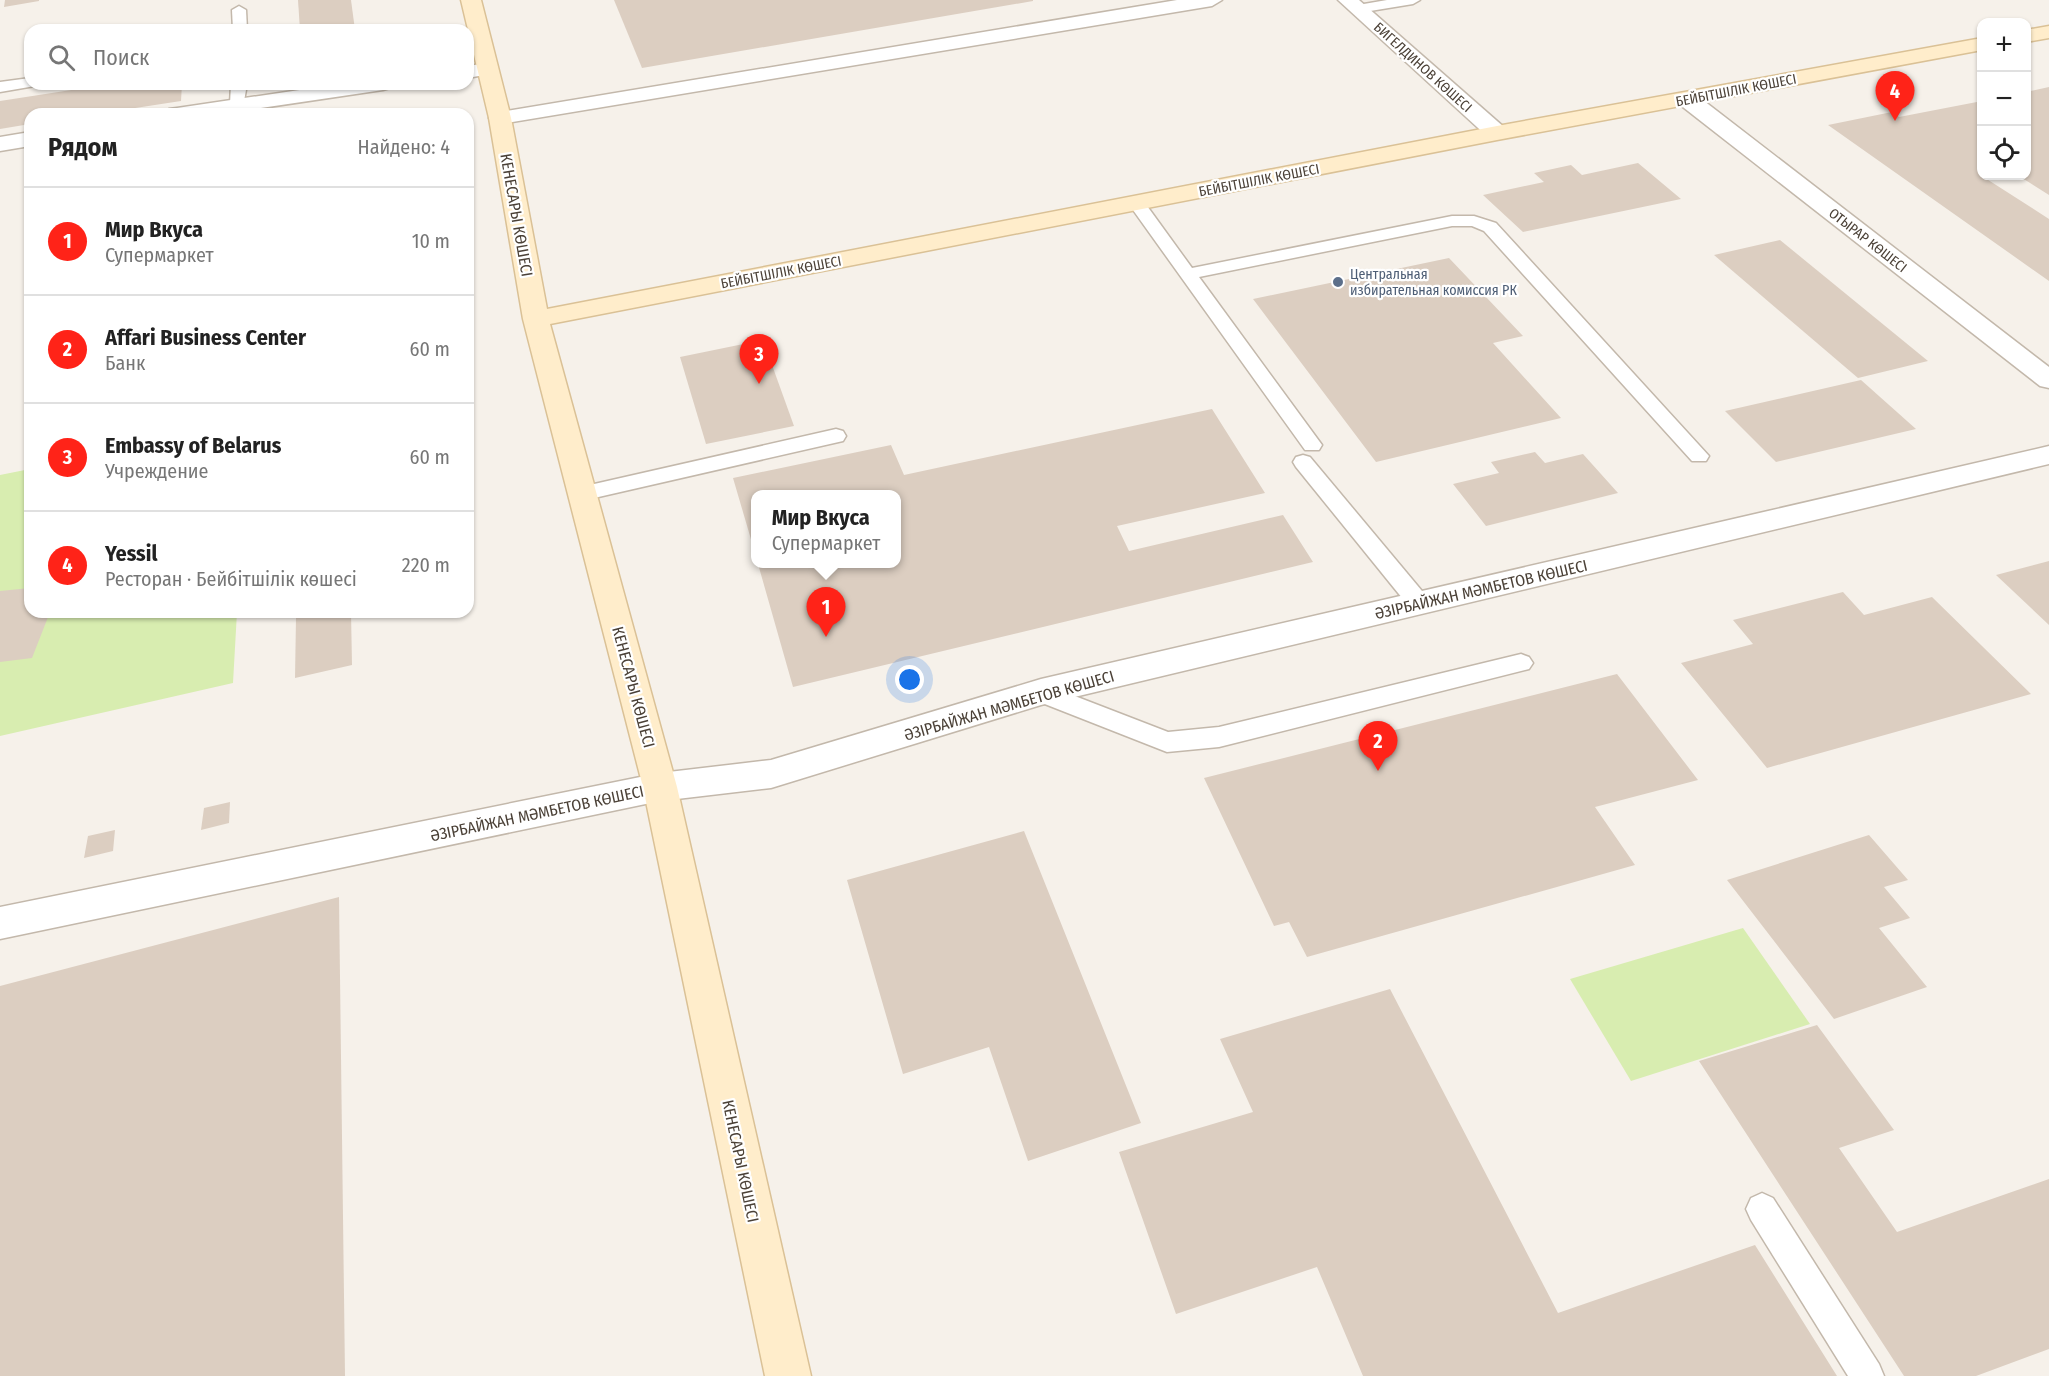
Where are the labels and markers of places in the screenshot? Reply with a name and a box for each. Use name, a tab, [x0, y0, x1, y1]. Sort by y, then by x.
pin: 4	[1876, 72, 1914, 121]
place label: Центральная избирательная комиссия РК	[1350, 266, 1517, 299]
marker: Центральная избирательная комиссия РК	[1331, 275, 1345, 289]
pin: 3	[740, 334, 778, 384]
pin: 1	[806, 588, 846, 637]
pin: 2	[1358, 722, 1398, 771]

